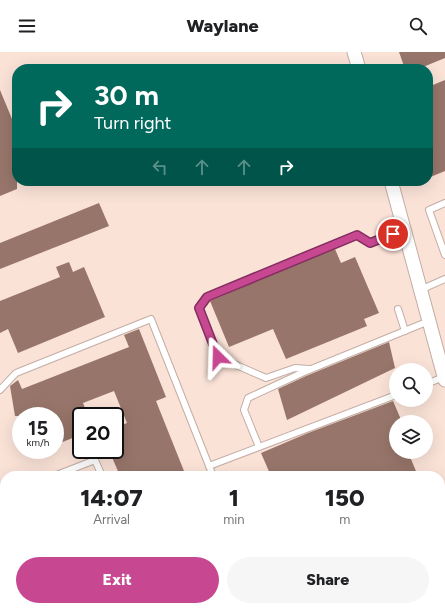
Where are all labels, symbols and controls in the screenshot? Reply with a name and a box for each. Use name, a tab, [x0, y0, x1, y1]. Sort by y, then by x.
icon: menu	[16, 15, 38, 37]
text: Waylane	[186, 15, 259, 37]
icon: search	[407, 15, 429, 37]
text: 30 m	[94, 78, 159, 112]
icon: right	[28, 80, 80, 132]
text: Turn right	[94, 112, 171, 134]
icon: left	[149, 156, 171, 178]
icon: ahead	[191, 156, 213, 178]
icon: ahead	[233, 156, 255, 178]
icon: right	[275, 156, 297, 178]
pin	[376, 217, 410, 251]
icon: arrive	[382, 223, 404, 245]
position arrow	[197, 336, 239, 378]
map controls	[389, 363, 433, 459]
button: search	[389, 363, 433, 407]
speed limit sign: 20	[72, 407, 124, 459]
button: layers	[389, 415, 433, 459]
text: 15	[28, 416, 48, 440]
text: km/h	[27, 436, 49, 449]
text: 14:07	[80, 483, 143, 512]
text: 1	[229, 483, 239, 512]
text: 150	[325, 483, 365, 512]
text: Arrival	[93, 512, 130, 527]
text: min	[223, 512, 244, 527]
text: m	[339, 512, 350, 527]
button: Exit	[16, 557, 219, 603]
button: Share	[227, 557, 429, 603]

